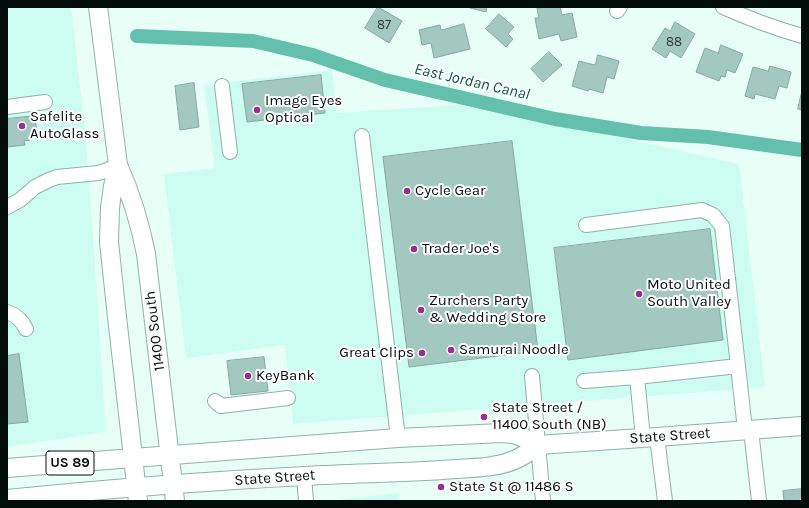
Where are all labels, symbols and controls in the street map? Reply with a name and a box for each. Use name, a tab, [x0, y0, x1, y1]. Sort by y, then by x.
house number: 87	[377, 17, 391, 33]
house number: 88	[666, 34, 682, 50]
water label: East Jordan Canal	[412, 59, 532, 105]
place label: Image Eyes Optical	[265, 92, 342, 127]
marker: Image Eyes Optical	[252, 105, 262, 115]
place label: Safelite AutoGlass	[30, 108, 99, 143]
marker: Safelite AutoGlass	[17, 121, 27, 131]
place label: Cycle Gear	[415, 182, 485, 200]
marker: Cycle Gear	[402, 186, 412, 196]
place label: Trader Joe's	[422, 240, 500, 258]
marker: Trader Joe's	[409, 244, 419, 254]
place label: Moto United South Valley	[647, 276, 731, 311]
marker: Moto United South Valley	[634, 289, 644, 299]
street label: 11400 South	[141, 290, 169, 372]
place label: Zurchers Party & Wedding Store	[429, 292, 546, 327]
marker: Zurchers Party & Wedding Store	[416, 305, 426, 315]
place label: Samurai Noodle	[459, 341, 569, 359]
place label: Great Clips	[339, 344, 414, 362]
marker: Samurai Noodle	[446, 345, 456, 355]
marker: Great Clips	[417, 348, 427, 358]
place label: KeyBank	[256, 367, 315, 385]
marker: KeyBank	[243, 371, 253, 381]
place label: State Street / 11400 South (NB)	[492, 399, 607, 434]
marker: State Street / 11400 South (NB)	[479, 412, 489, 422]
street label: State Street	[629, 424, 711, 448]
road number: US 89	[46, 451, 94, 475]
street label: State Street	[234, 466, 316, 490]
place label: State St @ 11486 S	[449, 478, 574, 496]
marker: State St @ 11486 S	[436, 482, 446, 492]

